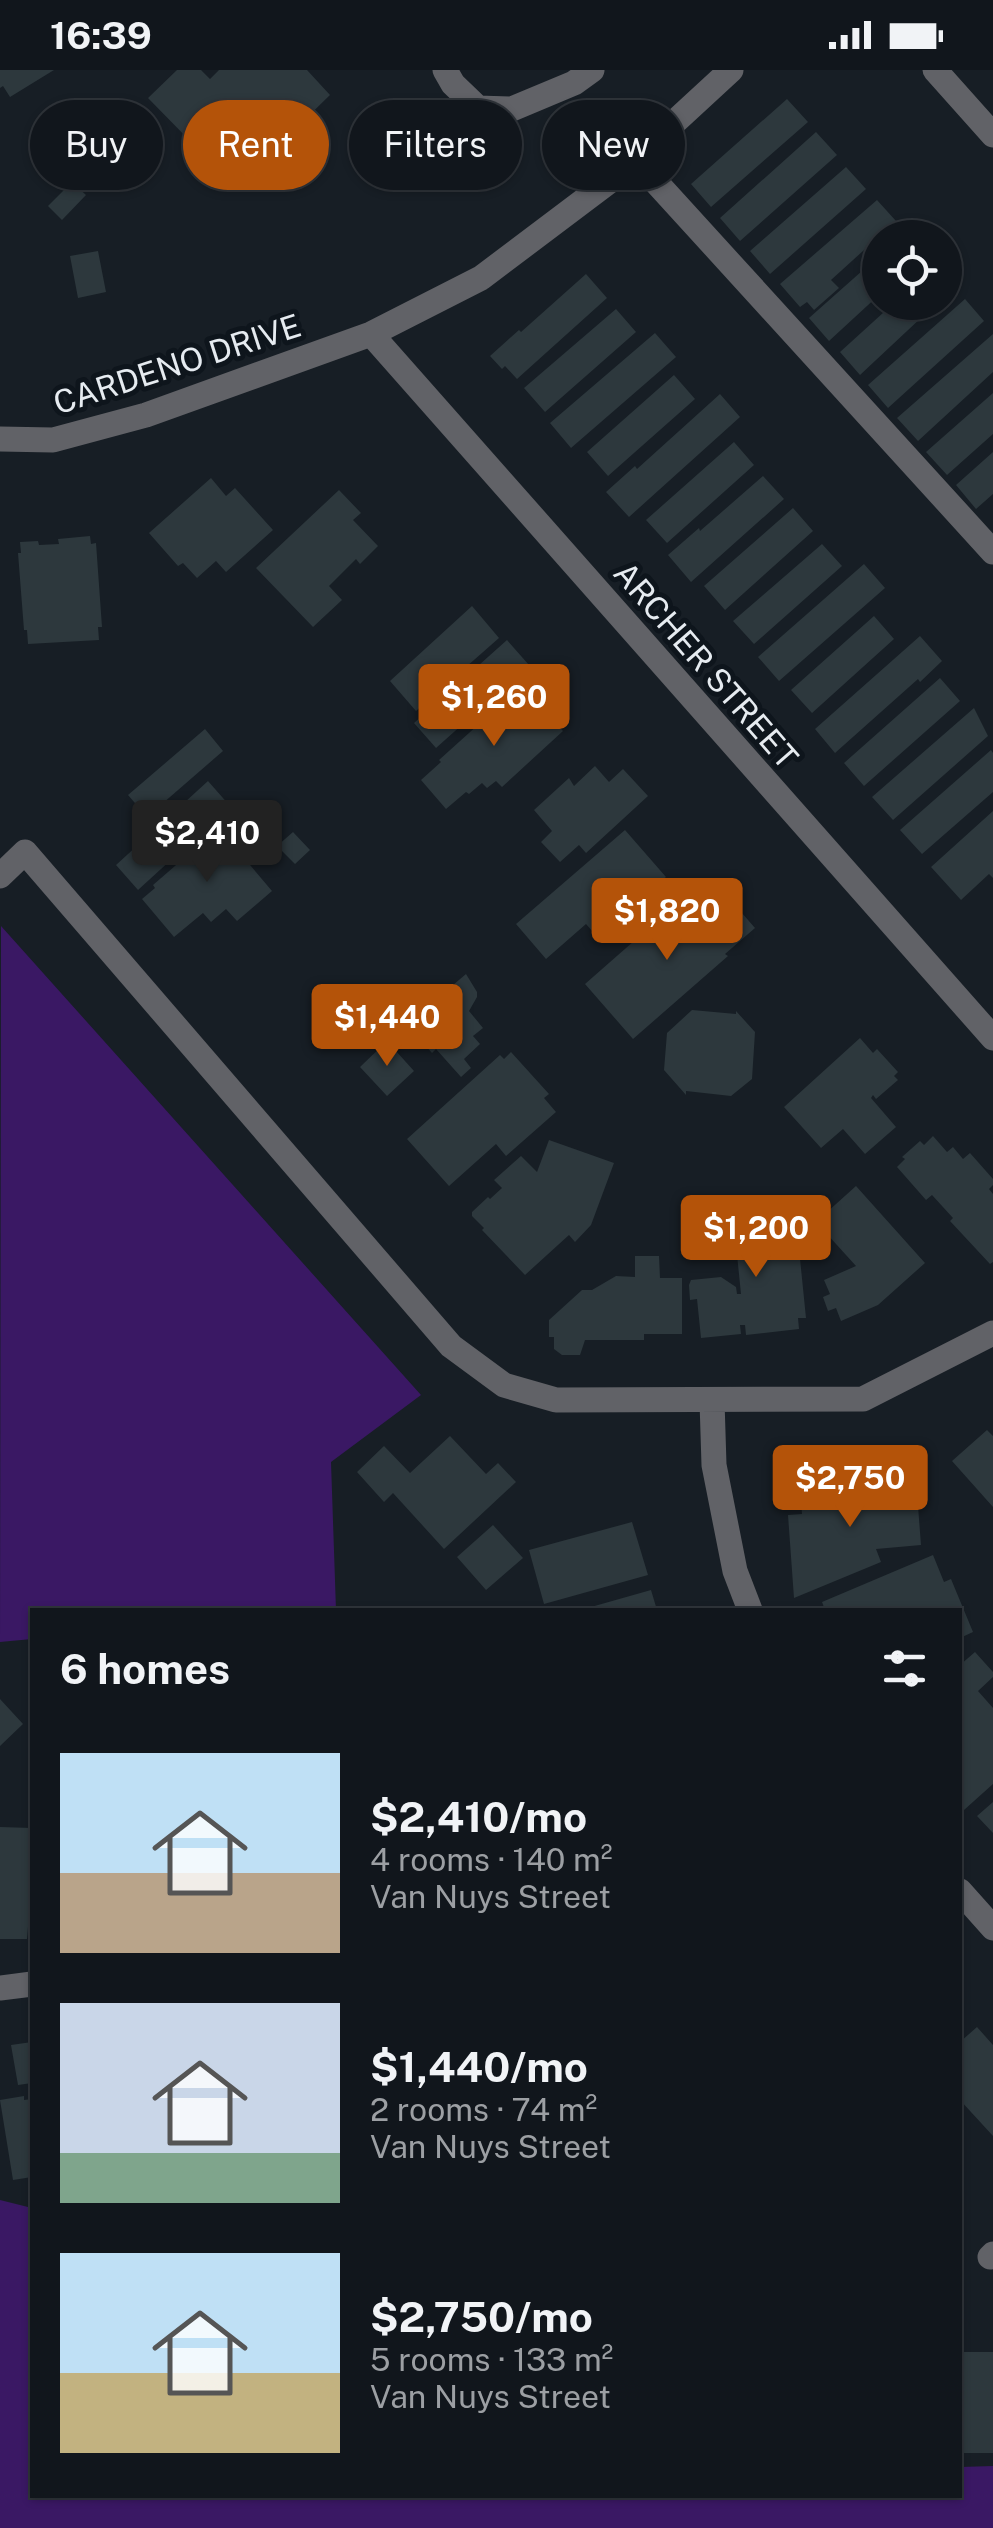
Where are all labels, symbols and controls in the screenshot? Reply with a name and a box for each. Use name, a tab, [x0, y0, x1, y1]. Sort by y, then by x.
text: 16:39	[50, 13, 152, 58]
chip: Buy	[30, 100, 163, 190]
chip: Rent	[183, 100, 329, 190]
chip: Filters	[349, 100, 522, 190]
chip: New	[542, 100, 685, 190]
map controls	[862, 220, 962, 320]
button: locate	[862, 220, 962, 320]
street label: CARDENO DRIVE	[49, 307, 305, 421]
street label: ARCHER STREET	[606, 554, 806, 776]
pin: $1,260	[413, 664, 575, 749]
text: $1,260	[441, 678, 547, 715]
pin: $2,410	[126, 800, 288, 885]
text: $2,410	[154, 814, 260, 851]
pin: $1,820	[586, 878, 748, 963]
text: $1,820	[614, 892, 720, 929]
pin: $1,440	[306, 984, 468, 1069]
text: $1,440	[334, 998, 440, 1035]
pin: $1,200	[675, 1195, 837, 1280]
text: $1,200	[703, 1209, 809, 1246]
pin: $2,750	[769, 1445, 931, 1530]
text: $2,750	[795, 1459, 905, 1496]
icon: filters	[877, 1641, 932, 1696]
text: 6 homes	[60, 1644, 230, 1693]
text: $2,410/mo	[370, 1792, 587, 1841]
icon: home	[140, 1793, 260, 1913]
text: 4 rooms · 140 m²	[370, 1841, 613, 1878]
text: Van Nuys Street	[370, 1878, 611, 1915]
text: $1,440/mo	[370, 2042, 588, 2091]
icon: home	[140, 2043, 260, 2163]
text: 2 rooms · 74 m²	[370, 2091, 597, 2128]
text: Van Nuys Street	[370, 2128, 611, 2165]
text: $2,750/mo	[370, 2292, 593, 2341]
icon: home	[140, 2293, 260, 2413]
text: 5 rooms · 133 m²	[370, 2341, 613, 2378]
text: Van Nuys Street	[370, 2378, 611, 2415]

